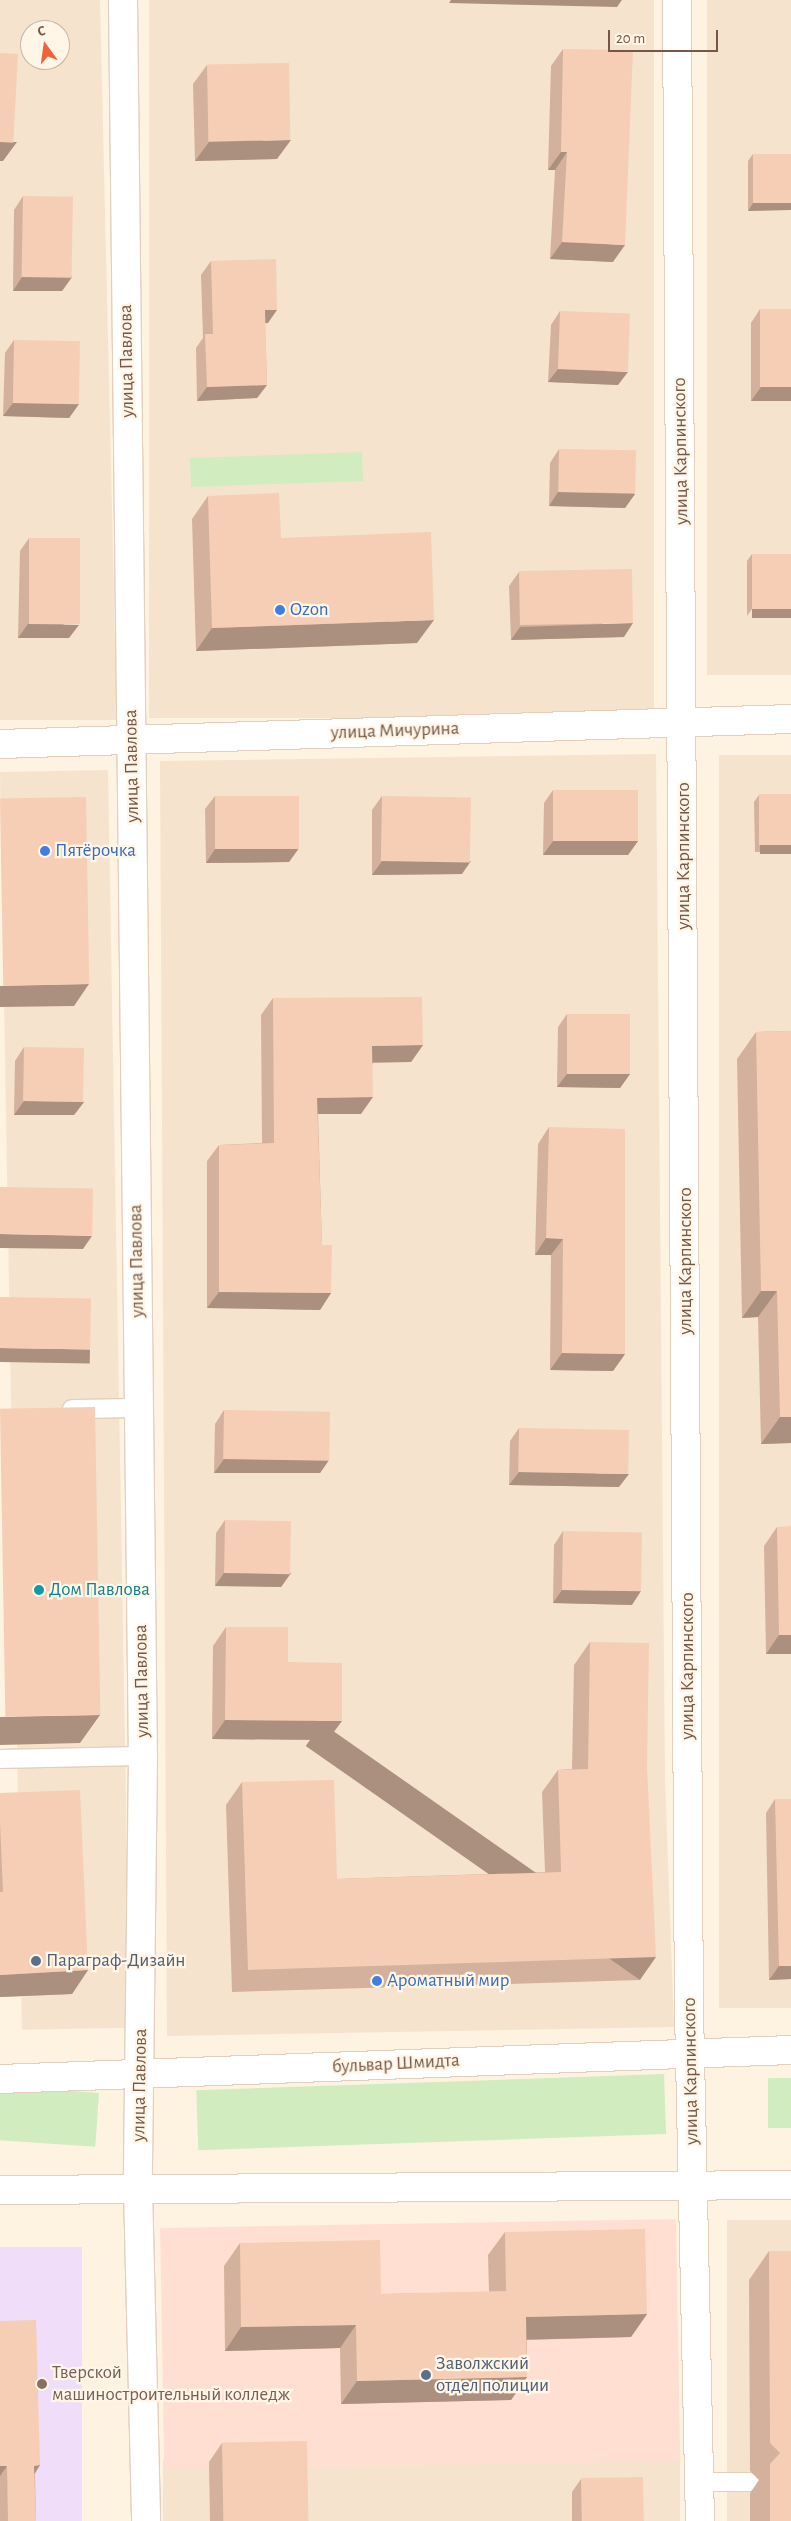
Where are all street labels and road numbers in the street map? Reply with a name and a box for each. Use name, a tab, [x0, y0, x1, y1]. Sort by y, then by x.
street label: улица Павлова	[115, 304, 139, 418]
street label: улица Карпинского	[668, 377, 694, 525]
street label: улица Павлова	[120, 709, 144, 823]
street label: улица Мичурина	[330, 717, 460, 745]
street label: улица Карпинского	[673, 782, 695, 930]
street label: улица Карпинского	[675, 1187, 697, 1335]
street label: улица Павлова	[125, 1204, 149, 1318]
street label: улица Карпинского	[677, 1592, 699, 1740]
street label: улица Павлова	[130, 1624, 154, 1738]
street label: улица Карпинского	[678, 1997, 704, 2145]
street label: улица Павлова	[128, 2028, 152, 2142]
street label: бульвар Шмидта	[332, 2049, 460, 2079]

